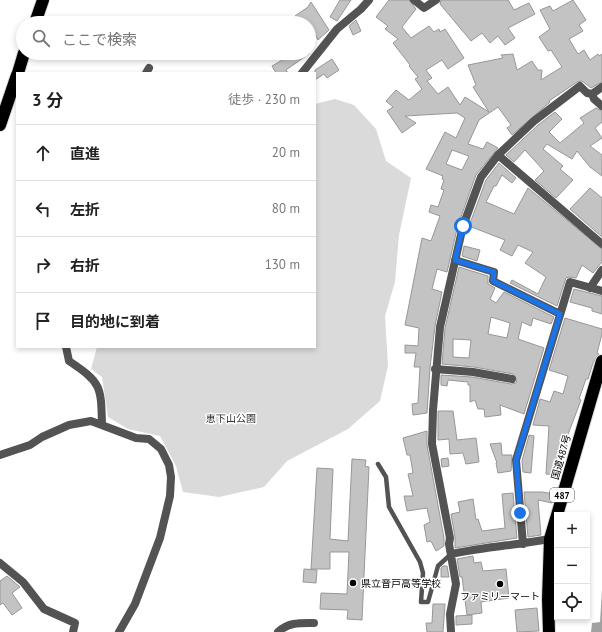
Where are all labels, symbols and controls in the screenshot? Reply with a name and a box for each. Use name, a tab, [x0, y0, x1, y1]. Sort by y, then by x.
search box	[16, 16, 316, 60]
icon: search	[30, 27, 52, 49]
text: ここで検索	[62, 30, 137, 49]
text: 3 分	[32, 89, 63, 111]
text: 徒歩 · 230 m	[228, 91, 300, 108]
icon: ahead	[32, 142, 54, 164]
text: 直進	[70, 144, 100, 163]
text: 20 m	[272, 144, 300, 161]
icon: left	[32, 198, 54, 220]
text: 左折	[70, 200, 100, 219]
text: 80 m	[272, 200, 300, 217]
route start	[454, 217, 472, 235]
icon: right	[32, 254, 54, 276]
text: 右折	[70, 256, 100, 275]
text: 130 m	[265, 256, 300, 273]
icon: arrive	[32, 310, 54, 332]
text: 目的地に到着	[70, 312, 160, 331]
park label: 恵下山公園	[206, 412, 256, 425]
street label: 国道487号	[548, 433, 574, 481]
road number: 487	[550, 488, 574, 502]
route end	[511, 504, 529, 522]
map controls	[554, 512, 590, 620]
button: +	[554, 512, 590, 548]
button: −	[554, 548, 590, 584]
place label: 県立音戸高等学校	[361, 577, 441, 590]
marker: 県立音戸高等学校	[348, 578, 358, 588]
marker: ファミリーマート	[495, 579, 505, 589]
button: locate	[554, 584, 590, 620]
place label: ファミリーマート	[460, 590, 540, 603]

